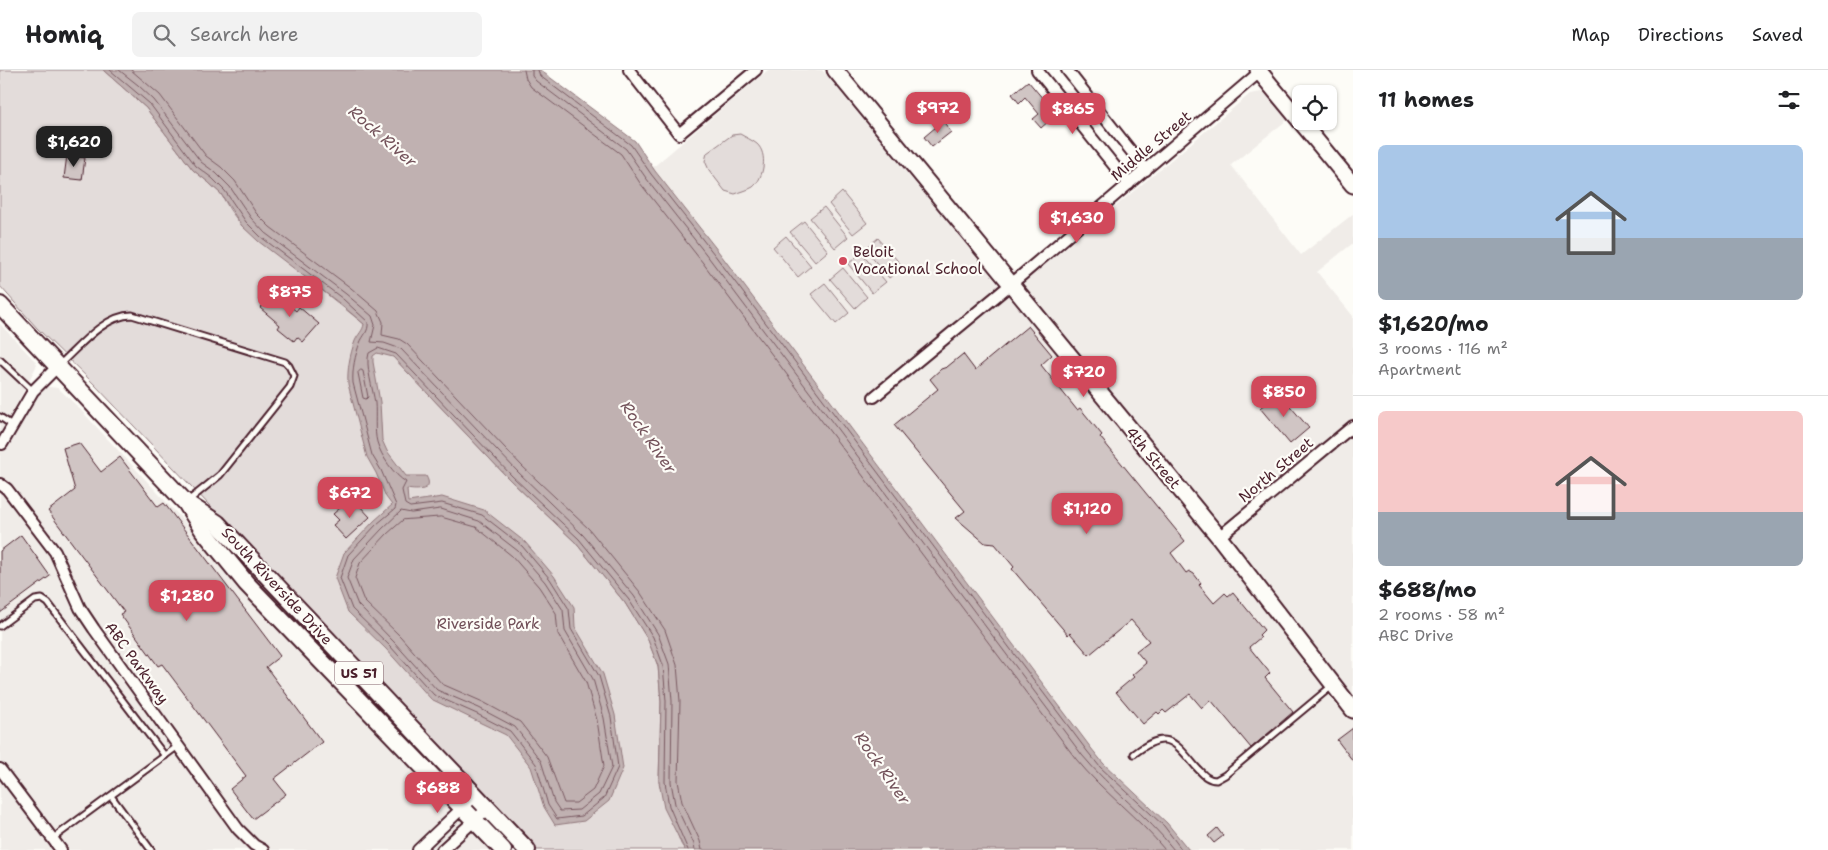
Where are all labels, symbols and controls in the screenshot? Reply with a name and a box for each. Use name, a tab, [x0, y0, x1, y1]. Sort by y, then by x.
search box	[132, 12, 482, 57]
text: Homiq	[25, 19, 102, 51]
icon: search	[150, 21, 178, 49]
text: Search here	[190, 22, 299, 47]
text: Map	[1572, 23, 1610, 47]
text: Directions	[1638, 23, 1724, 47]
text: Saved	[1752, 23, 1803, 47]
map controls	[1292, 85, 1337, 130]
button: locate	[1292, 85, 1337, 130]
text: 11 homes	[1378, 86, 1474, 114]
icon: filters	[1775, 86, 1803, 114]
pin: $972	[908, 92, 968, 134]
pin: $865	[1043, 92, 1103, 135]
text: $972	[917, 97, 959, 118]
text: $865	[1051, 98, 1095, 119]
water label: Rock River	[344, 101, 422, 172]
street label: Middle Street	[1106, 106, 1196, 186]
pin: $1,620	[33, 126, 115, 168]
text: $1,620	[47, 131, 101, 152]
icon: home	[1546, 178, 1636, 268]
pin: $1,630	[1036, 202, 1118, 244]
text: $1,630	[1050, 207, 1104, 228]
place label: Beloit Vocational School	[853, 242, 983, 279]
marker: Beloit Vocational School	[837, 255, 849, 267]
pin: $875	[260, 276, 320, 318]
text: $875	[269, 281, 311, 302]
text: $1,620/mo	[1378, 310, 1489, 338]
text: 3 rooms · 116 m²	[1378, 338, 1508, 359]
pin: $720	[1054, 356, 1114, 398]
text: Apartment	[1378, 359, 1461, 380]
text: $720	[1062, 361, 1106, 382]
pin: $850	[1254, 376, 1314, 418]
text: $850	[1262, 381, 1306, 402]
water label: Rock River	[616, 397, 681, 478]
street label: 4th Street	[1121, 423, 1185, 493]
street label: North Street	[1234, 433, 1318, 507]
icon: home	[1546, 443, 1636, 533]
pin: $672	[320, 476, 380, 519]
text: $672	[329, 482, 371, 503]
pin: $1,120	[1046, 492, 1128, 535]
text: $1,120	[1063, 498, 1111, 519]
street label: South Riverside Drive	[217, 523, 337, 649]
text: $688/mo	[1378, 576, 1477, 604]
pin: $1,280	[146, 580, 228, 622]
text: $1,280	[160, 585, 214, 606]
text: 2 rooms · 58 m²	[1378, 604, 1505, 625]
park label: Riverside Park	[436, 614, 540, 634]
street label: ABC Parkway	[100, 618, 174, 708]
text: ABC Drive	[1378, 625, 1454, 646]
road number: US 51	[335, 662, 383, 684]
water label: Rock River	[850, 728, 915, 809]
pin: $688	[408, 772, 468, 814]
text: $688	[416, 777, 460, 798]

